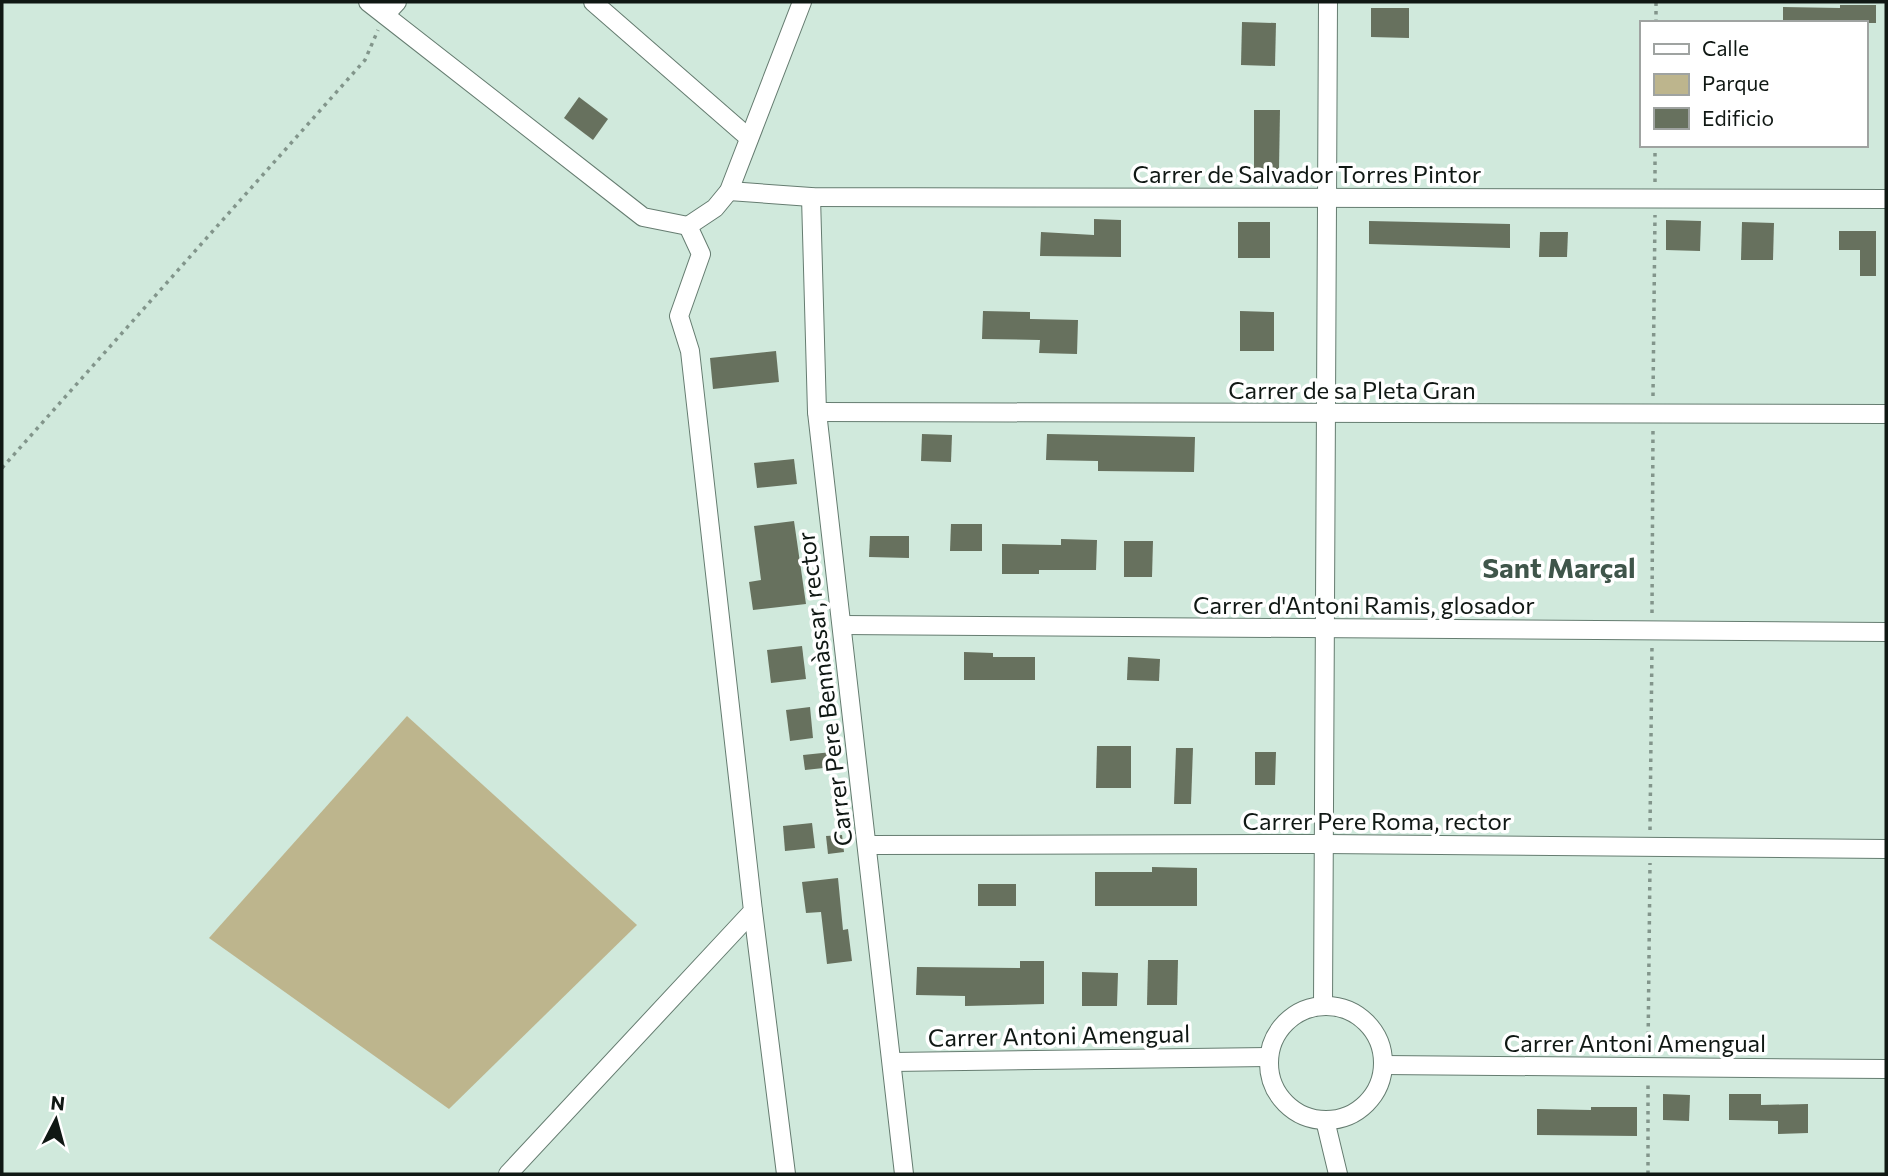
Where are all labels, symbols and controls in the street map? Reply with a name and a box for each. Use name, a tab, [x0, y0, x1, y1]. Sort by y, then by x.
legend	[1640, 21, 1867, 147]
text: Calle	[1702, 35, 1749, 60]
text: Parque	[1702, 70, 1769, 95]
text: Edificio	[1702, 105, 1774, 130]
street label: Carrer de Salvador Torres Pintor	[1133, 159, 1482, 188]
street label: Carrer de sa Pleta Gran	[1228, 375, 1476, 404]
street label: Carrer Pere Bennàssar, rector	[790, 530, 858, 848]
district label: Sant Marçal	[1482, 550, 1636, 584]
street label: Carrer d'Antoni Ramis, glosador	[1193, 590, 1535, 619]
street label: Carrer Pere Roma, rector	[1243, 806, 1512, 835]
street label: Carrer Antoni Amengual	[928, 1018, 1190, 1052]
street label: Carrer Antoni Amengual	[1504, 1028, 1766, 1057]
north arrow	[21, 1085, 91, 1155]
text: N	[50, 1090, 66, 1115]

